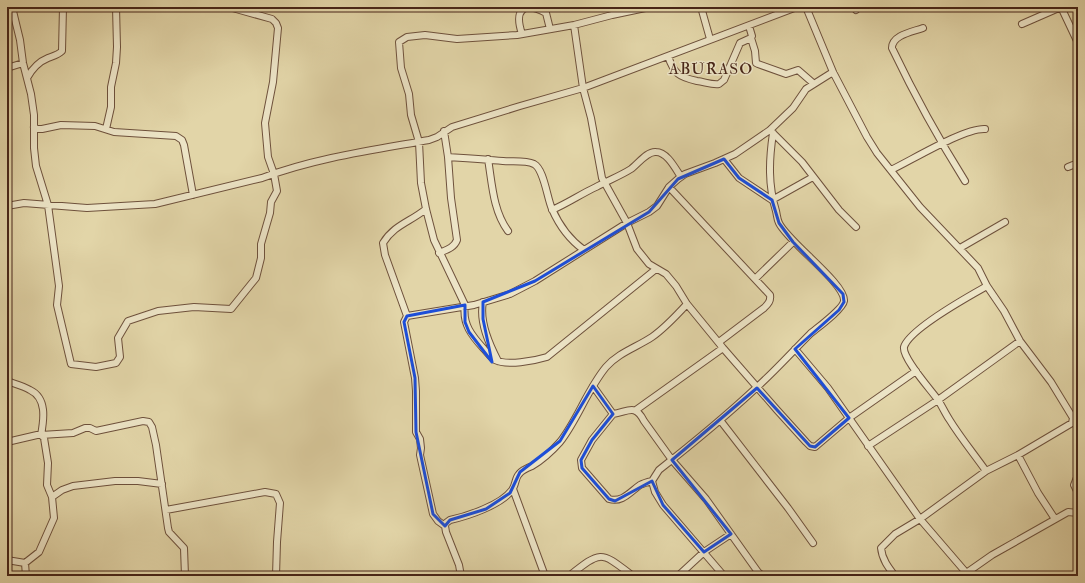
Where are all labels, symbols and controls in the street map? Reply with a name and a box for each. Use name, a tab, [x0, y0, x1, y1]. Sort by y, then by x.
district label: ABURASO	[668, 59, 753, 79]

